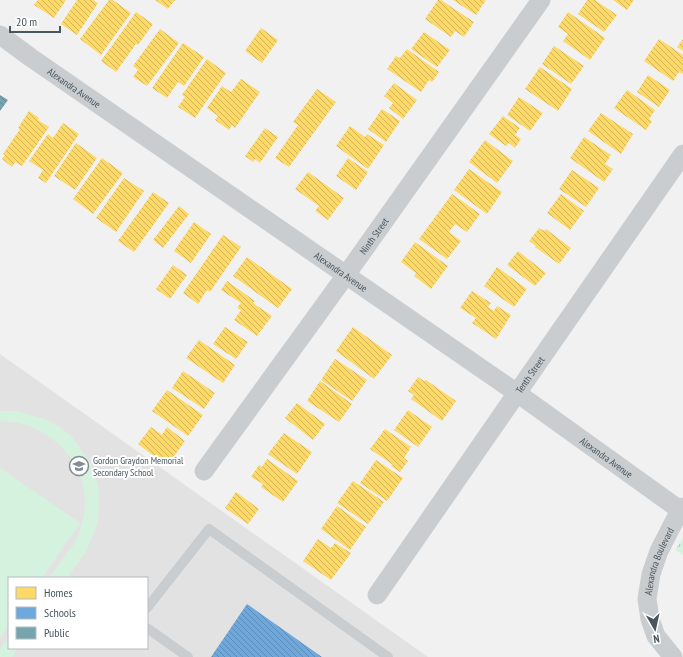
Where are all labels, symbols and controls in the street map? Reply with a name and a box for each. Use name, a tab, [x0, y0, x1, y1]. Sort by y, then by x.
scale bar	[10, 8, 60, 34]
text: 20 m	[16, 14, 37, 29]
street label: Alexandra Avenue	[45, 65, 103, 111]
street label: Ninth Street	[357, 215, 392, 257]
street label: Alexandra Avenue	[312, 249, 370, 295]
street label: Tenth Street	[513, 354, 548, 396]
street label: Alexandra Avenue	[577, 434, 635, 481]
place label: Gordon Graydon Memorial Secondary School	[93, 454, 184, 479]
school or university icon: Gordon Graydon Memorial Secondary School	[68, 455, 90, 477]
street label: Alexandra Boulevard	[642, 525, 677, 596]
legend	[8, 577, 148, 649]
text: Homes	[44, 585, 72, 600]
text: Schools	[44, 605, 76, 620]
north arrow	[635, 609, 675, 649]
text: Public	[44, 625, 70, 640]
text: N	[652, 631, 661, 646]

